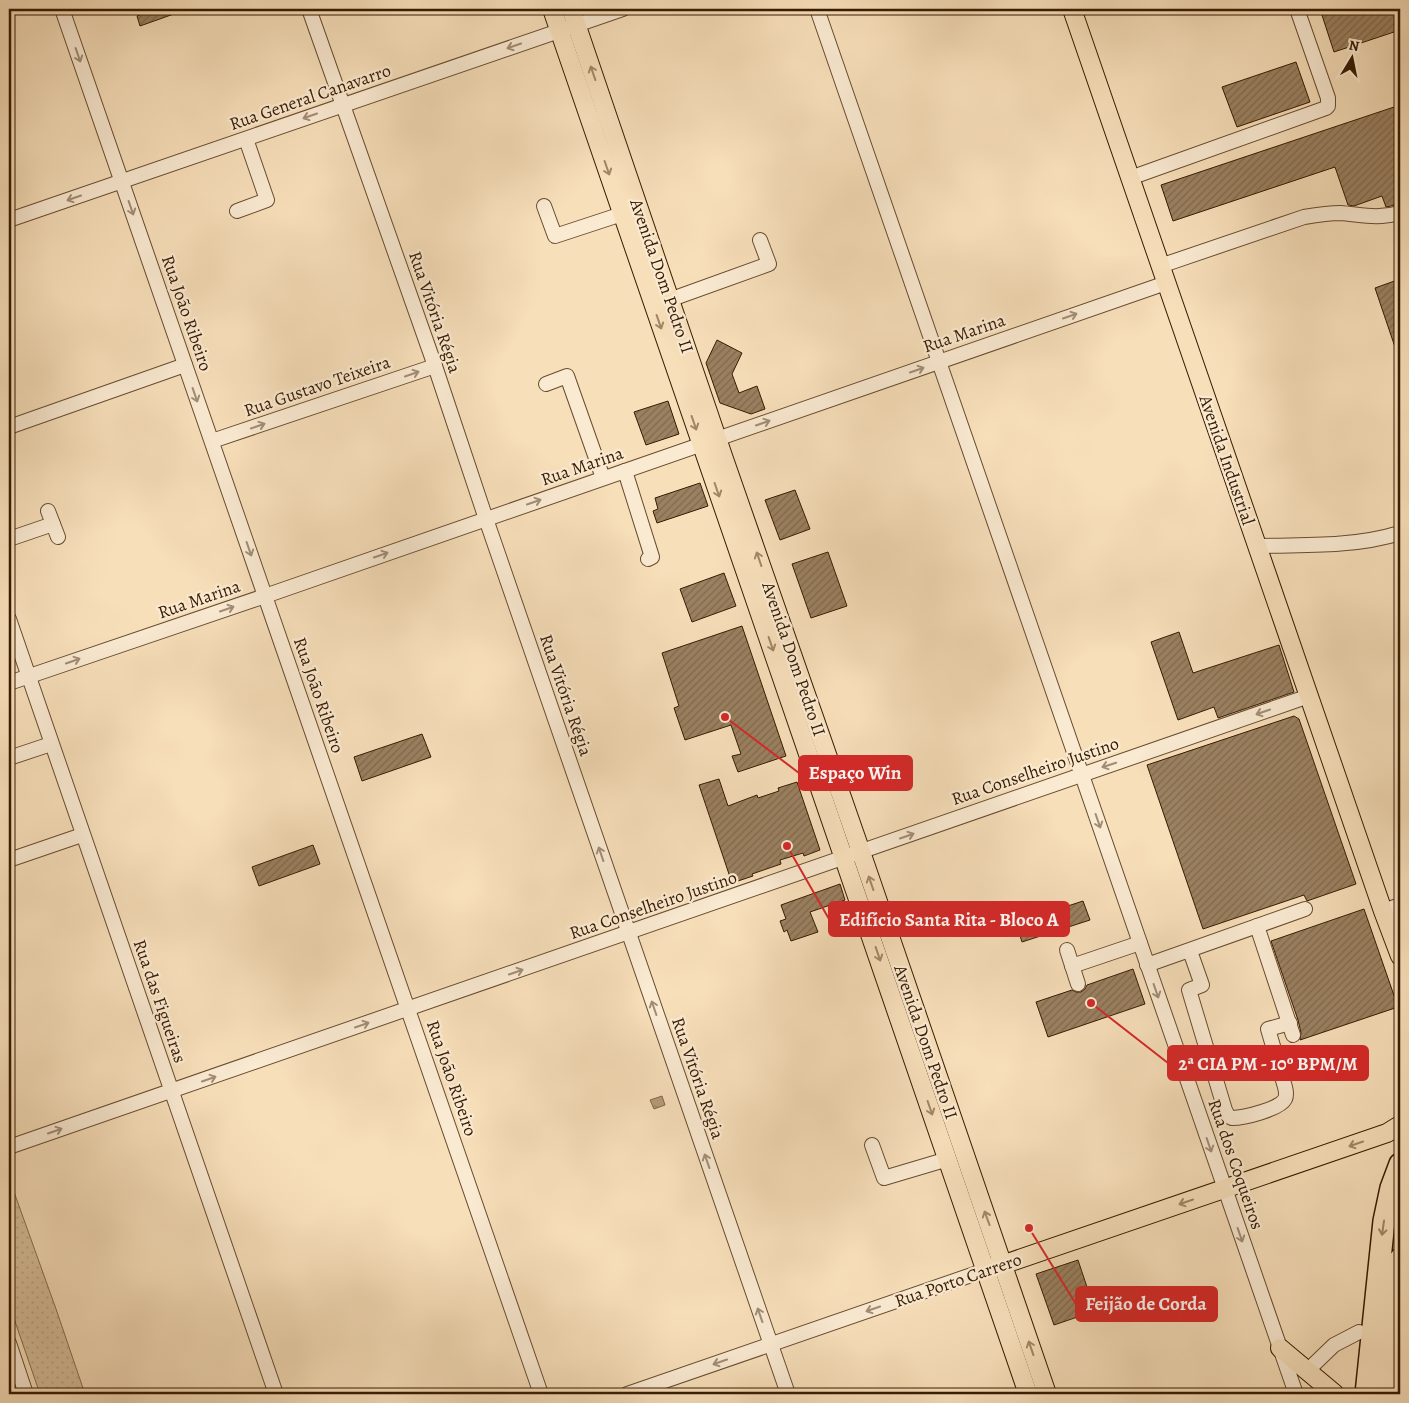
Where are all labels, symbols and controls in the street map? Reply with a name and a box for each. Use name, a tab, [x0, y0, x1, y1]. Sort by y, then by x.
north arrow	[1326, 32, 1376, 82]
text: N	[1347, 35, 1361, 56]
one-way arrow	[506, 42, 522, 52]
one-way arrow	[74, 47, 83, 62]
street label: Rua General Canavarro	[226, 58, 394, 136]
one-way arrow	[587, 65, 597, 81]
one-way arrow	[303, 112, 319, 122]
one-way arrow	[603, 160, 612, 176]
one-way arrow	[66, 193, 82, 203]
street label: Avenida Dom Pedro II	[624, 195, 700, 356]
one-way arrow	[127, 200, 136, 216]
street label: Rua Vitória Régia	[403, 248, 467, 377]
street label: Rua João Ribeiro	[156, 252, 218, 374]
street label: Rua Marina	[920, 307, 1009, 358]
one-way arrow	[1062, 311, 1078, 321]
one-way arrow	[655, 314, 664, 329]
street label: Rua Gustavo Teixeira	[241, 349, 394, 422]
one-way arrow	[908, 365, 924, 374]
one-way arrow	[403, 369, 419, 378]
one-way arrow	[191, 387, 201, 403]
street label: Avenida Industrial	[1193, 391, 1261, 529]
one-way arrow	[690, 415, 699, 431]
one-way arrow	[755, 418, 770, 427]
one-way arrow	[249, 421, 265, 430]
street label: Rua Marina	[538, 440, 627, 491]
one-way arrow	[713, 482, 722, 497]
one-way arrow	[526, 497, 542, 506]
one-way arrow	[244, 540, 254, 556]
one-way arrow	[373, 550, 389, 560]
one-way arrow	[754, 552, 763, 567]
street label: Rua Marina	[155, 573, 244, 624]
street label: Avenida Dom Pedro II	[756, 578, 832, 739]
one-way arrow	[219, 604, 235, 613]
street label: Rua Vitória Régia	[534, 631, 598, 760]
street label: Rua João Ribeiro	[288, 634, 350, 756]
one-way arrow	[766, 635, 776, 651]
one-way arrow	[65, 655, 81, 665]
one-way arrow	[1255, 708, 1271, 718]
street label: Rua Conselheiro Justino	[948, 731, 1122, 811]
callout: Espaço Win	[799, 756, 912, 790]
text: Espaço Win	[808, 760, 902, 786]
one-way arrow	[1102, 761, 1118, 770]
one-way arrow	[1094, 813, 1103, 828]
one-way arrow	[899, 831, 914, 840]
one-way arrow	[596, 847, 605, 862]
street label: Rua Conselheiro Justino	[566, 865, 740, 945]
one-way arrow	[866, 875, 876, 891]
callout: Edifício Santa Rita - Bloco A	[829, 902, 1069, 936]
text: Edifício Santa Rita - Bloco A	[839, 907, 1060, 933]
street label: Rua das Figueiras	[128, 936, 192, 1066]
one-way arrow	[874, 945, 883, 961]
street label: Avenida Dom Pedro II	[888, 961, 964, 1122]
one-way arrow	[507, 967, 523, 976]
one-way arrow	[1152, 983, 1162, 999]
one-way arrow	[649, 1001, 658, 1016]
street label: Rua Vitória Régia	[666, 1014, 730, 1143]
street label: Rua João Ribeiro	[421, 1017, 483, 1139]
one-way arrow	[354, 1020, 369, 1029]
callout: 2ª CIA PM - 10º BPM/M	[1168, 1046, 1368, 1080]
text: 2ª CIA PM - 10º BPM/M	[1178, 1051, 1358, 1077]
one-way arrow	[200, 1073, 216, 1083]
street label: Rua dos Coqueiros	[1202, 1096, 1270, 1232]
one-way arrow	[926, 1099, 935, 1115]
one-way arrow	[47, 1126, 63, 1136]
one-way arrow	[1205, 1136, 1214, 1152]
one-way arrow	[1349, 1140, 1364, 1149]
one-way arrow	[702, 1154, 712, 1170]
one-way arrow	[1178, 1198, 1194, 1208]
one-way arrow	[982, 1211, 991, 1227]
one-way arrow	[1378, 1220, 1388, 1236]
one-way arrow	[1236, 1227, 1246, 1243]
street label: Rua Porto Carrero	[891, 1247, 1025, 1313]
callout: Feijão de Corda	[1076, 1287, 1217, 1321]
text: Feijão de Corda	[1085, 1291, 1208, 1317]
one-way arrow	[866, 1305, 882, 1314]
one-way arrow	[755, 1307, 765, 1323]
one-way arrow	[1026, 1340, 1036, 1356]
one-way arrow	[712, 1358, 728, 1367]

